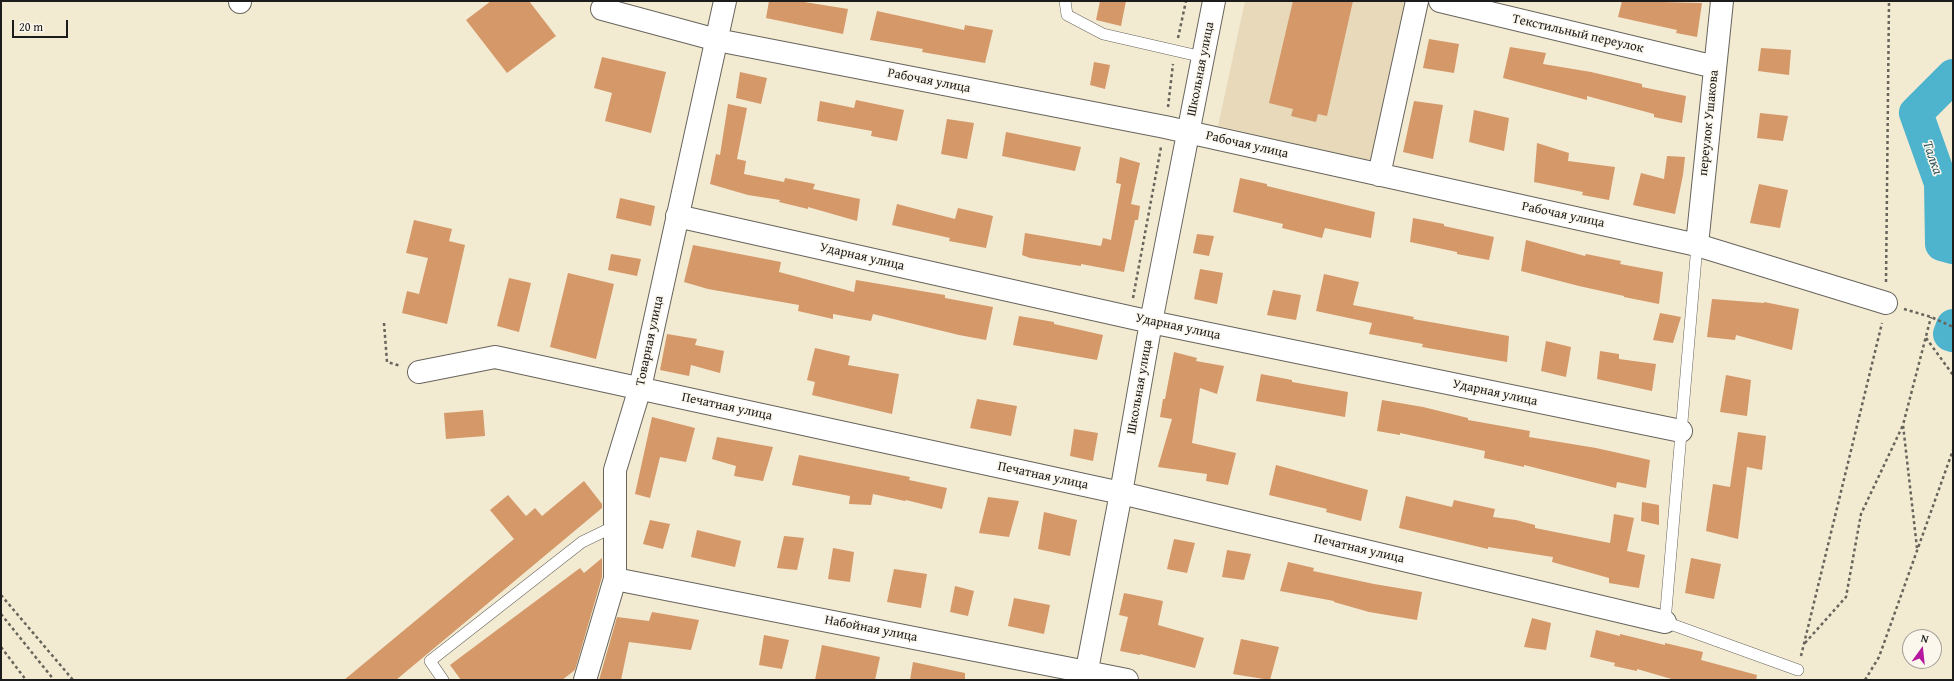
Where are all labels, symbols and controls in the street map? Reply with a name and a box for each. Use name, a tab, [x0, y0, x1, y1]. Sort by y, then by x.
street label: Текстильный переулок	[1511, 11, 1645, 57]
scale bar	[14, 12, 70, 38]
text: 20 m	[19, 18, 43, 35]
street label: Школьная улица	[1184, 20, 1218, 118]
street label: Рабочая улица	[886, 65, 972, 97]
street label: переулок Ушакова	[1696, 69, 1722, 177]
street label: Рабочая улица	[1204, 128, 1290, 162]
water label: Талка	[1918, 139, 1946, 177]
street label: Рабочая улица	[1520, 199, 1606, 231]
street label: Ударная улица	[818, 240, 906, 274]
street label: Товарная улица	[633, 295, 667, 387]
street label: Ударная улица	[1134, 310, 1222, 344]
street label: Школьная улица	[1124, 338, 1156, 436]
street label: Ударная улица	[1451, 376, 1539, 410]
street label: Печатная улица	[680, 390, 774, 424]
street label: Печатная улица	[996, 459, 1090, 493]
street label: Печатная улица	[1312, 531, 1406, 567]
street label: Набойная улица	[823, 612, 919, 646]
north arrow	[1902, 629, 1942, 669]
text: N	[1919, 630, 1930, 647]

